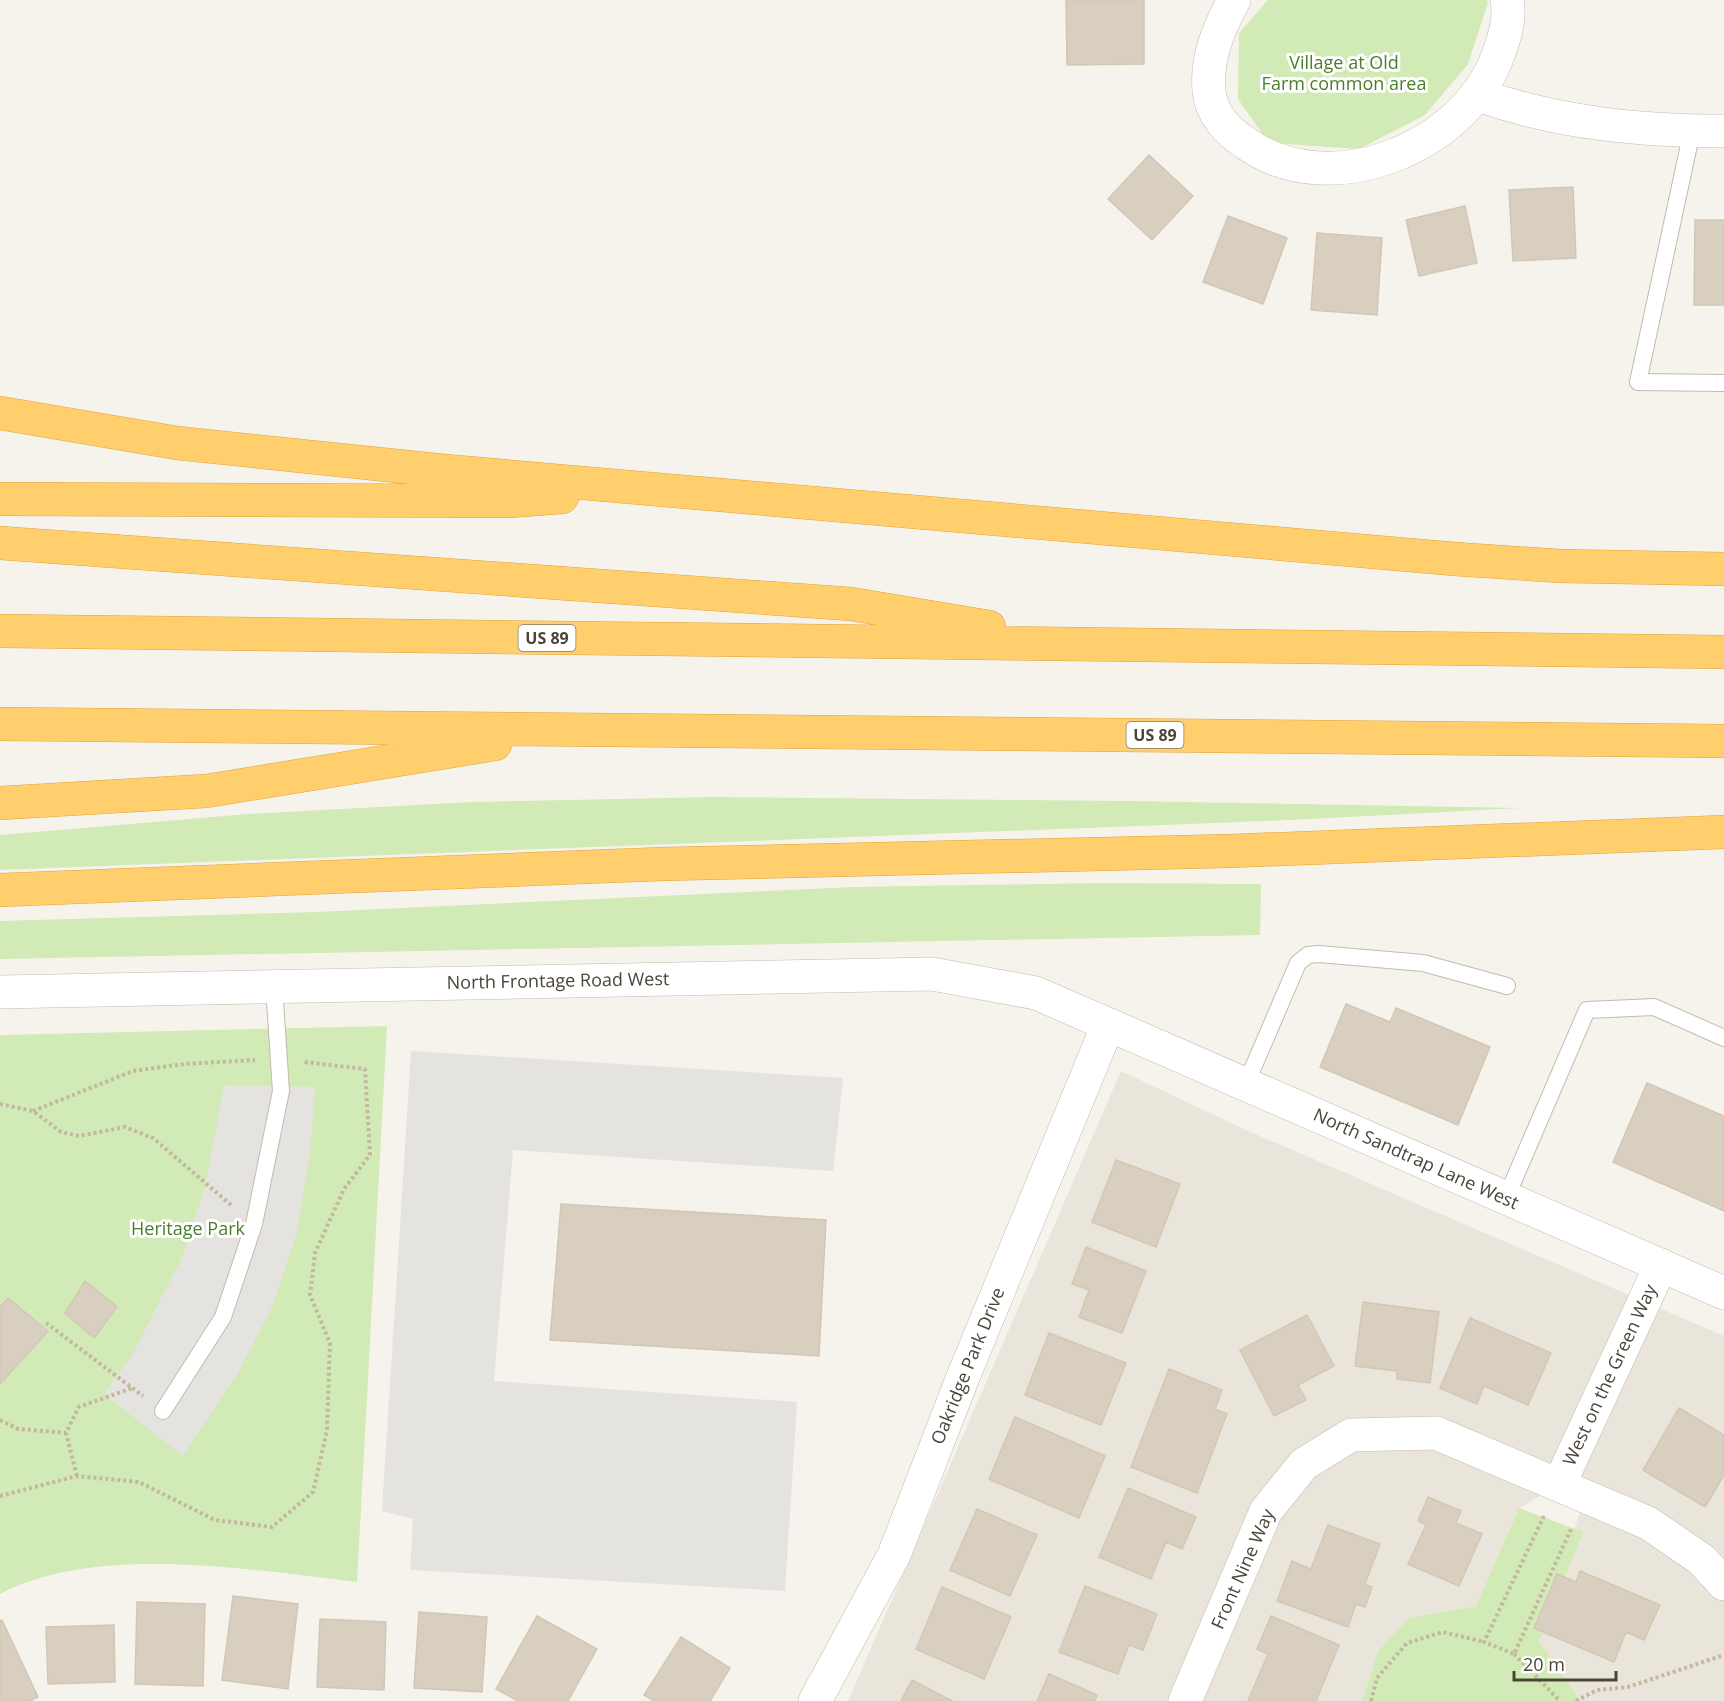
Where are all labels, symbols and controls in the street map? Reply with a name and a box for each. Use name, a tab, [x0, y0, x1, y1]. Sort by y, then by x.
park label: Village at Old Farm common area	[1262, 50, 1426, 95]
road number: US 89	[518, 625, 576, 651]
road number: US 89	[1126, 722, 1184, 748]
street label: North Frontage Road West	[446, 966, 670, 994]
street label: North Sandtrap Lane West	[1310, 1102, 1523, 1214]
park label: Heritage Park	[131, 1216, 245, 1240]
street label: West on the Green Way	[1557, 1279, 1662, 1469]
street label: Oakridge Park Drive	[925, 1284, 1010, 1448]
street label: Front Nine Way	[1205, 1504, 1280, 1632]
scale bar	[1514, 1644, 1616, 1682]
text: 20 m	[1523, 1652, 1565, 1676]

